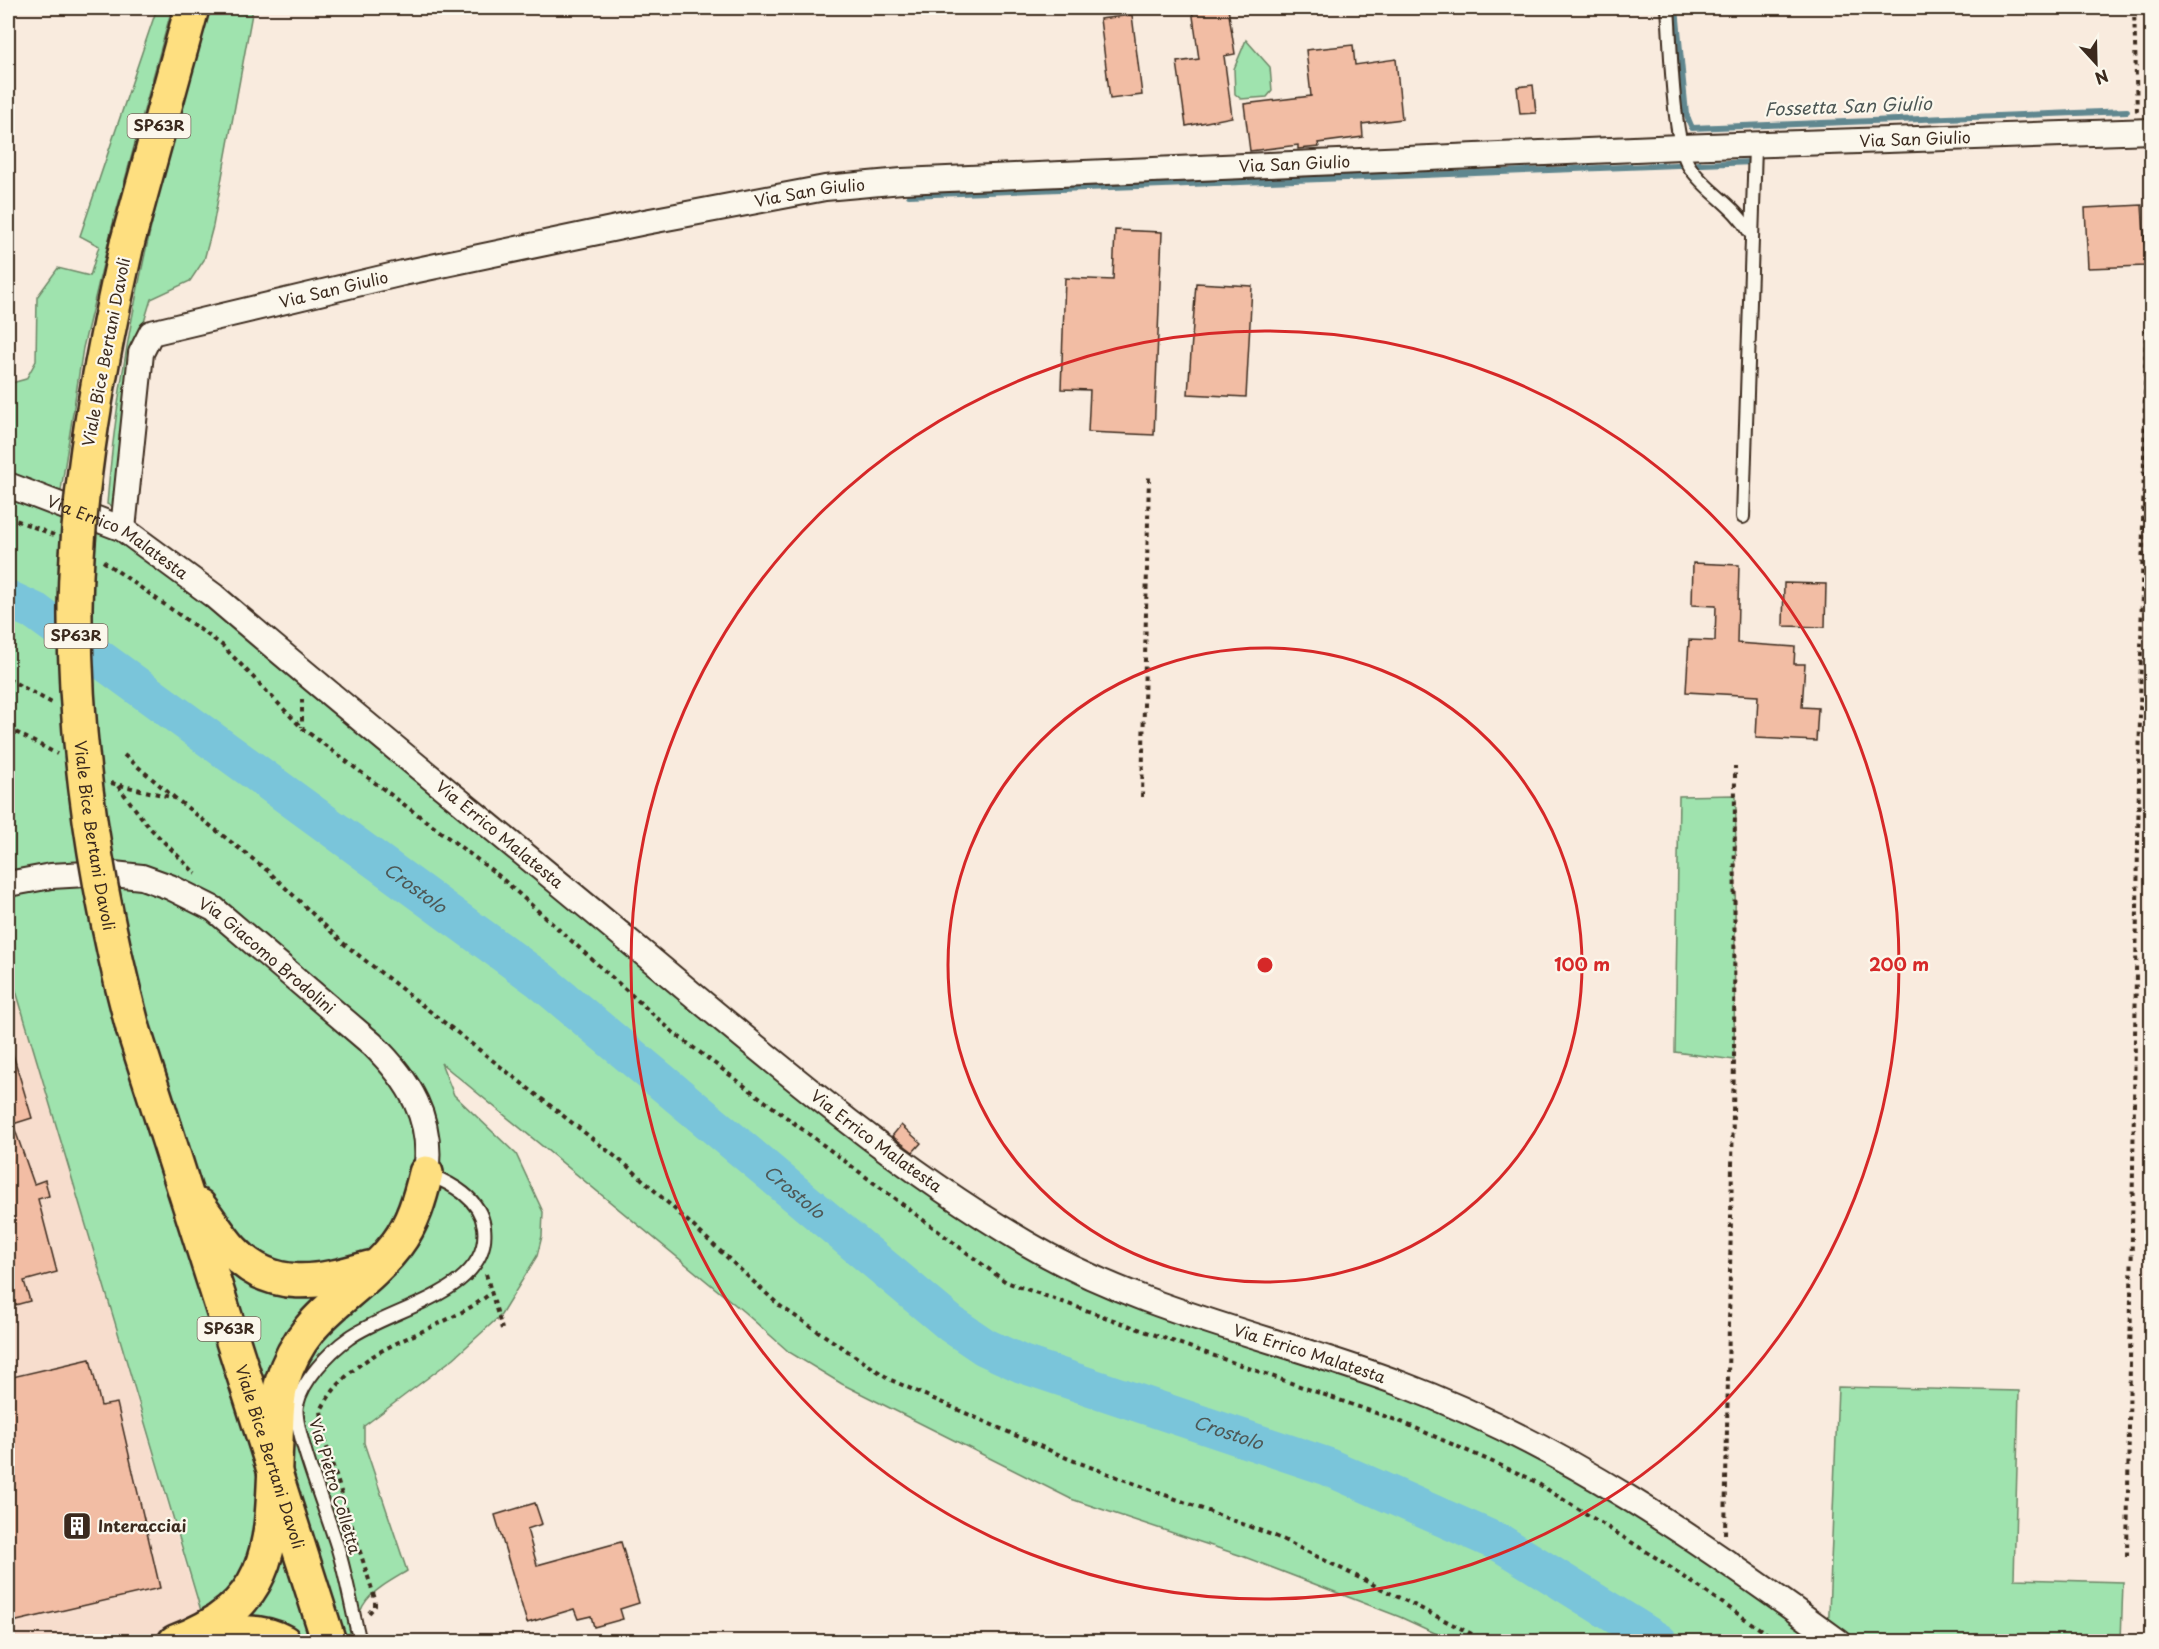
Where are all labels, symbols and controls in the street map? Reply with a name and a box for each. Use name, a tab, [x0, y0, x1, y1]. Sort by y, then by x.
north arrow	[2066, 33, 2126, 93]
text: N	[2092, 64, 2112, 91]
water label: Fossetta San Giulio	[1764, 89, 1933, 122]
road number: SP63R	[128, 114, 190, 138]
street label: Via San Giulio	[1859, 124, 1971, 152]
street label: Via San Giulio	[1238, 148, 1351, 177]
street label: Via San Giulio	[752, 171, 866, 212]
street label: Viale Bice Bertani Davoli	[75, 255, 135, 448]
street label: Via San Giulio	[276, 264, 390, 313]
street label: Via Errico Malatesta	[44, 488, 194, 584]
road number: SP63R	[44, 624, 107, 648]
street label: Viale Bice Bertani Davoli	[70, 739, 122, 933]
street label: Via Errico Malatesta	[431, 774, 569, 893]
water label: Crostolo	[379, 855, 453, 920]
street label: Via Giacomo Brodolini	[195, 890, 341, 1019]
text: 100 m	[1554, 950, 1610, 977]
text: 200 m	[1869, 950, 1929, 977]
centre of rings	[1255, 955, 1275, 975]
street label: Via Errico Malatesta	[806, 1083, 948, 1197]
water label: Crostolo	[759, 1158, 832, 1225]
road number: SP63R	[198, 1317, 260, 1341]
street label: Via Errico Malatesta	[1230, 1317, 1389, 1388]
street label: Viale Bice Bertani Davoli	[230, 1361, 311, 1552]
water label: Crostolo	[1190, 1408, 1268, 1456]
street label: Via Pietro Colletta	[304, 1415, 368, 1557]
building icon: Interacciai	[61, 1510, 93, 1542]
place label: Interacciai	[98, 1513, 187, 1537]

